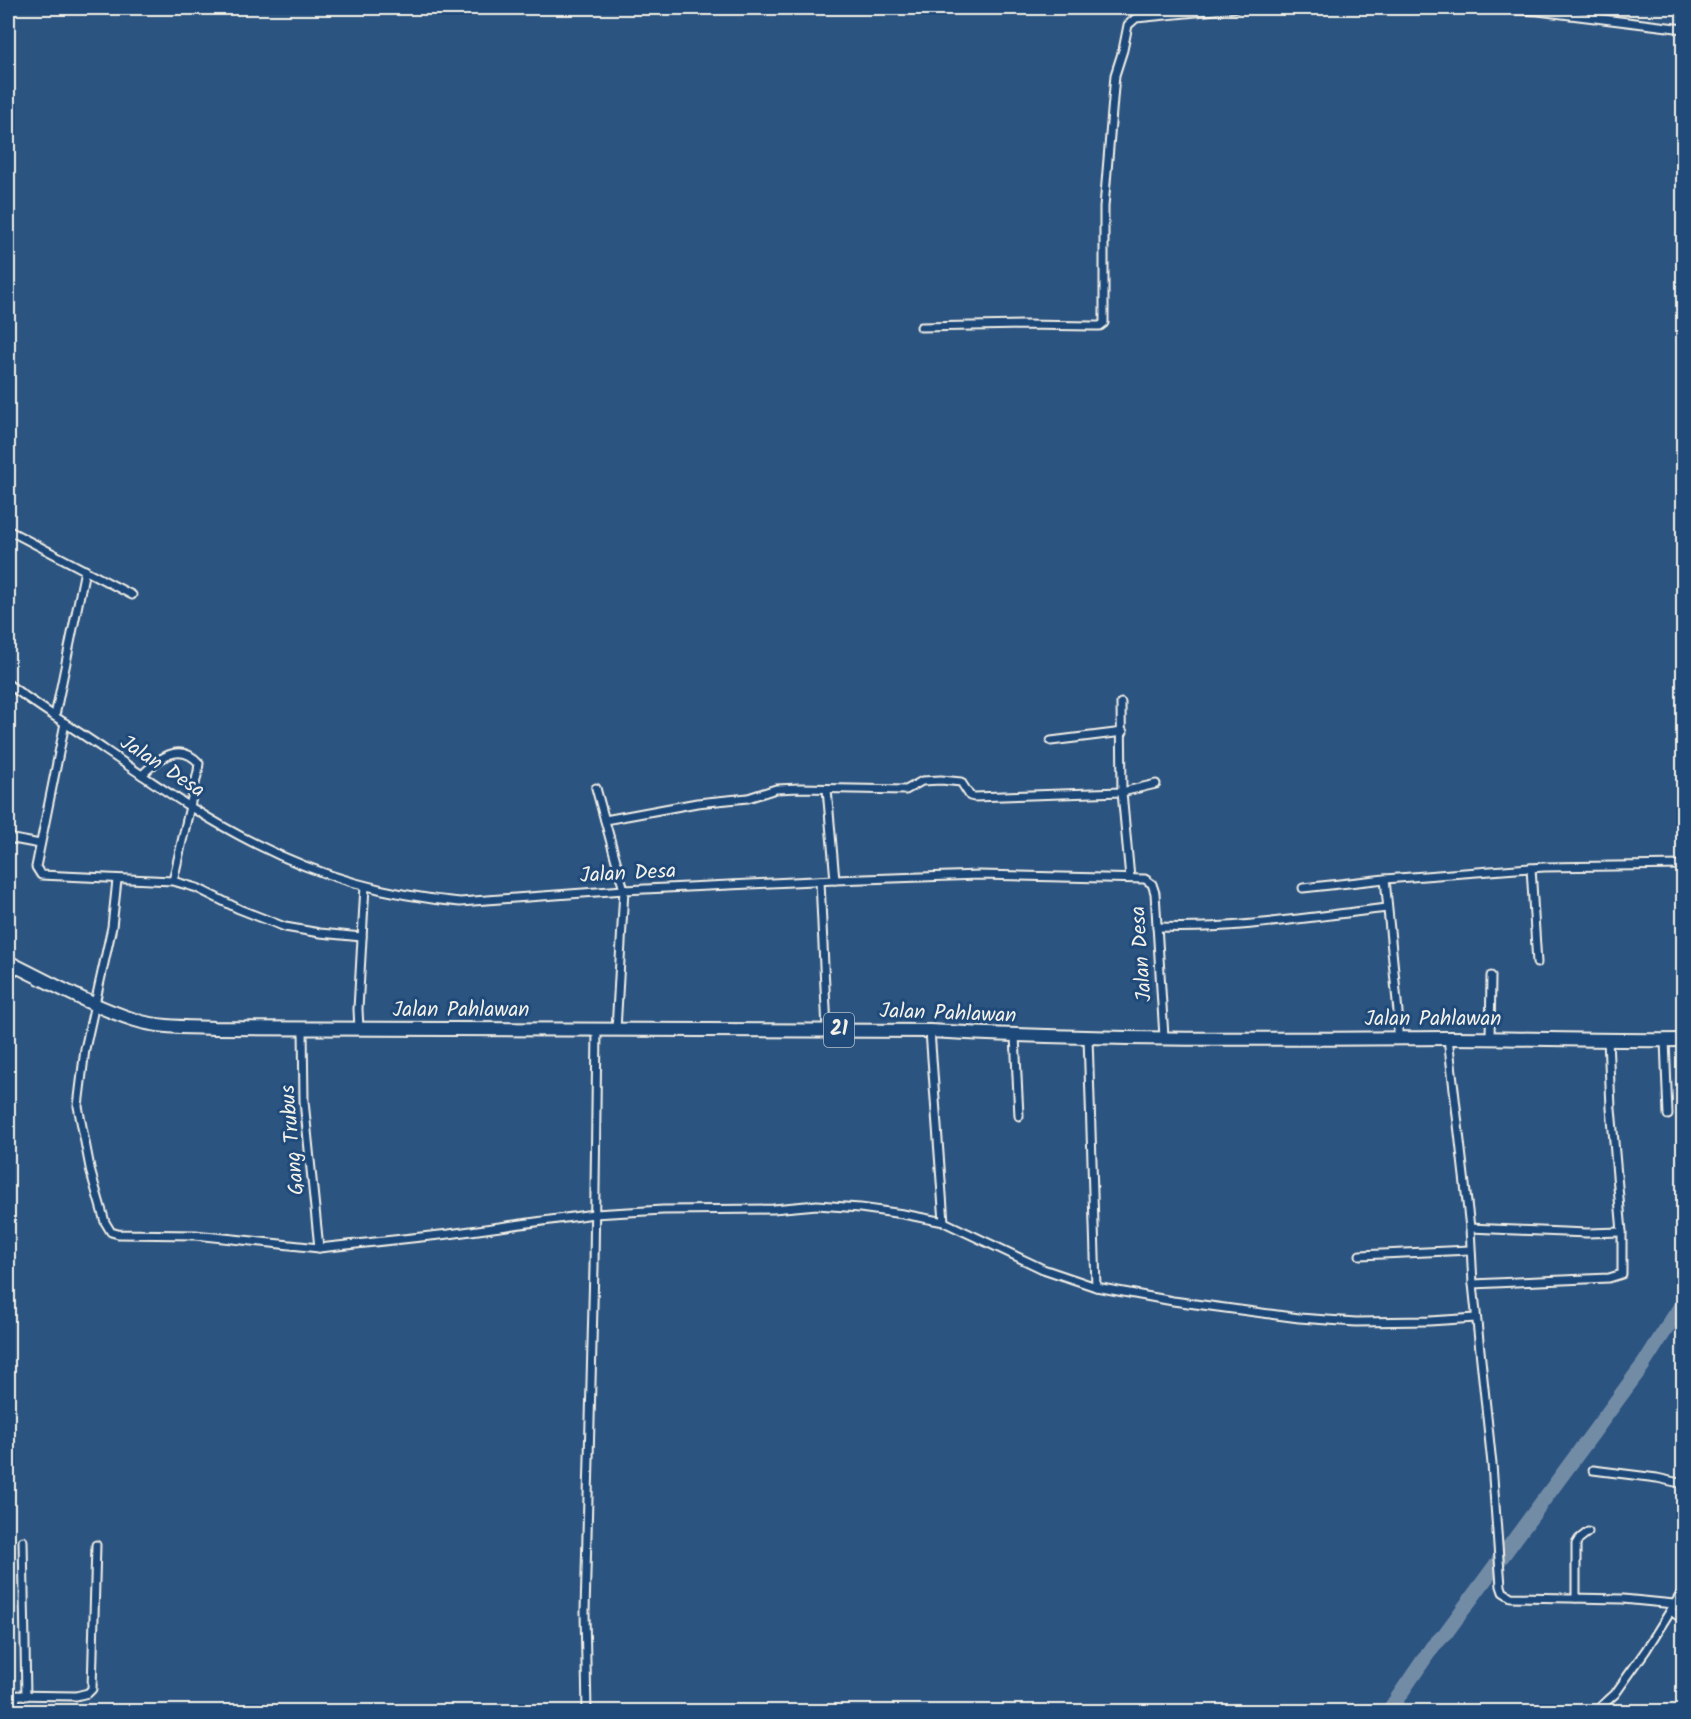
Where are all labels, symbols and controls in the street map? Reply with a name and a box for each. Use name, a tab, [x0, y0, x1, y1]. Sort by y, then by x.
street label: Jalan Desa	[113, 727, 211, 807]
street label: Jalan Desa	[579, 855, 677, 893]
street label: Jalan Desa	[1122, 905, 1162, 1003]
street label: Jalan Pahlawan	[393, 994, 529, 1027]
street label: Jalan Pahlawan	[879, 995, 1017, 1033]
street label: Jalan Pahlawan	[1365, 1003, 1501, 1036]
road number: 21	[824, 1013, 854, 1047]
street label: Gang Trubus	[272, 1083, 314, 1197]

